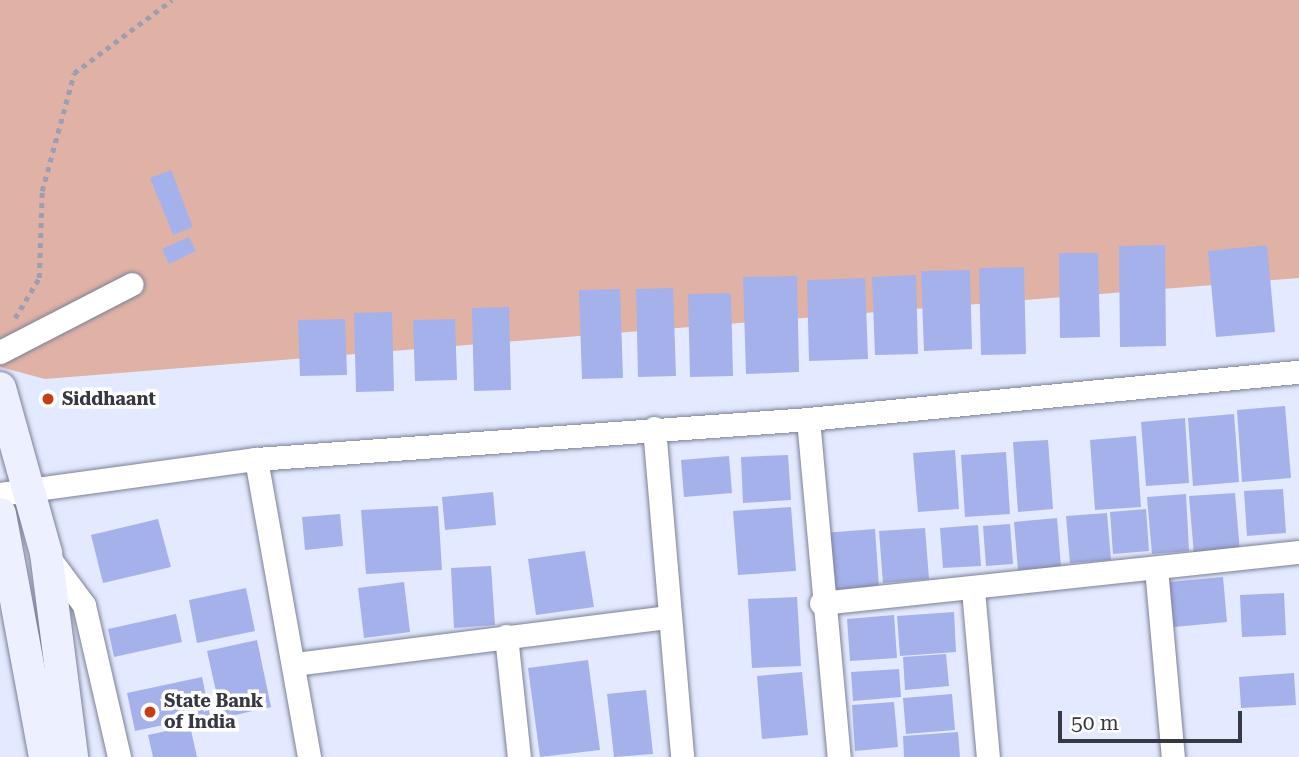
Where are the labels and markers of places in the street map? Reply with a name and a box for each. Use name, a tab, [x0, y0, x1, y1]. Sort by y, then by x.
place label: Siddhaant	[62, 388, 156, 410]
marker: Siddhaant	[40, 391, 56, 407]
place label: State Bank of India	[164, 691, 263, 734]
marker: State Bank of India	[142, 704, 158, 720]

